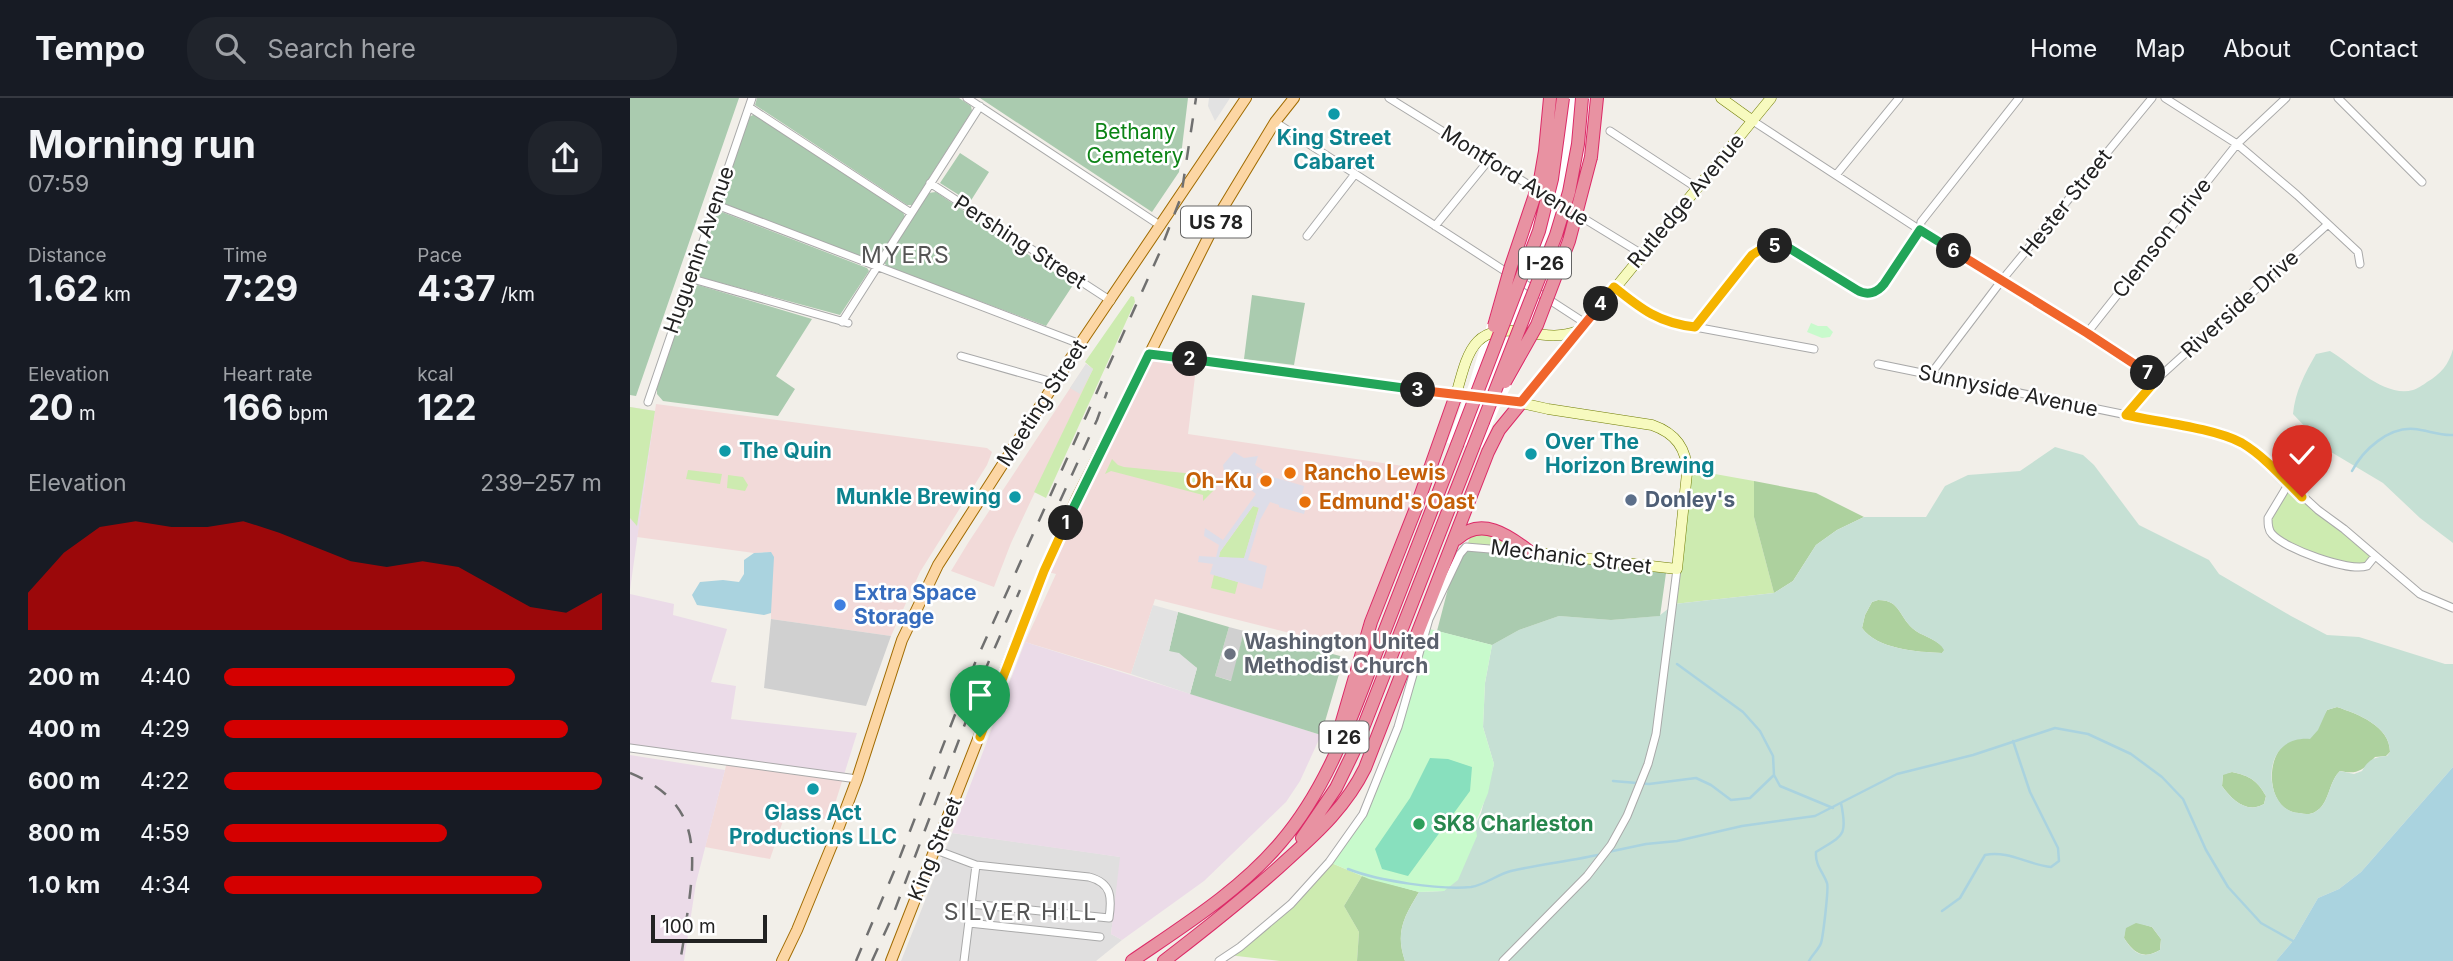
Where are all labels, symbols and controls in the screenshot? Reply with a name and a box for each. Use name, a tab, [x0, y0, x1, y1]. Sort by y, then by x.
search box	[187, 17, 677, 80]
text: Tempo	[35, 28, 145, 68]
icon: search	[211, 29, 249, 67]
text: Search here	[267, 33, 416, 64]
text: Home	[2030, 34, 2097, 63]
text: Map	[2135, 34, 2185, 63]
text: About	[2223, 34, 2291, 63]
text: Contact	[2329, 34, 2418, 63]
marker: King Street Cabaret	[1326, 106, 1342, 122]
park label: Bethany Cemetery	[1086, 119, 1184, 168]
street label: Montford Avenue	[1436, 120, 1594, 231]
text: Morning run	[28, 121, 256, 167]
button: share	[528, 121, 602, 195]
place label: King Street Cabaret	[1277, 125, 1392, 174]
street label: Rutledge Avenue	[1622, 128, 1749, 273]
street label: Hester Street	[2015, 144, 2117, 261]
street label: Huguenin Avenue	[658, 163, 739, 337]
text: 07:59	[28, 170, 89, 198]
street label: Clemson Drive	[2107, 173, 2216, 303]
street label: Pershing Street	[950, 190, 1091, 294]
road number: US 78	[1181, 206, 1251, 238]
pin: 5	[1758, 228, 1792, 264]
text: 5	[1768, 234, 1781, 257]
pin: 6	[1936, 234, 1972, 268]
text: 6	[1947, 239, 1960, 262]
district label: MYERS	[861, 241, 951, 269]
text: Distance	[28, 244, 106, 267]
text: Time	[223, 244, 267, 267]
text: Pace	[417, 244, 462, 267]
street label: Riverside Drive	[2176, 244, 2304, 363]
road number: I-26	[1519, 248, 1571, 279]
text: 1.62	[28, 267, 99, 309]
text: 7:29	[223, 267, 298, 309]
text: 4:37	[417, 267, 496, 309]
text: km	[99, 283, 131, 306]
text: /km	[496, 283, 535, 306]
pin: 4	[1584, 286, 1618, 322]
text: 4	[1594, 292, 1607, 315]
street label: Meeting Street	[991, 335, 1092, 471]
pin: 2	[1172, 342, 1208, 376]
text: 2	[1184, 347, 1195, 370]
pin: 7	[2130, 356, 2166, 390]
street label: Sunnyside Avenue	[1916, 359, 2100, 422]
text: 7	[2142, 361, 2153, 384]
text: Elevation	[28, 363, 109, 386]
text: Heart rate	[223, 363, 313, 386]
text: kcal	[417, 363, 454, 386]
pin: 3	[1400, 372, 1436, 408]
text: 3	[1411, 378, 1424, 401]
text: 20	[28, 386, 74, 428]
text: 166	[223, 386, 283, 428]
text: 122	[417, 386, 477, 428]
text: m	[74, 402, 96, 425]
text: bpm	[283, 402, 328, 425]
pin	[2272, 425, 2332, 497]
place label: Over The Horizon Brewing	[1545, 429, 1715, 478]
icon: check	[2283, 436, 2321, 474]
place label: The Quin	[739, 438, 832, 463]
marker: The Quin	[717, 443, 733, 459]
marker: Over The Horizon Brewing	[1523, 446, 1539, 462]
place label: Rancho Lewis	[1304, 460, 1446, 485]
marker: Rancho Lewis	[1282, 465, 1298, 481]
place label: Oh-Ku	[1185, 468, 1252, 493]
text: Elevation	[28, 469, 127, 497]
text: 239–257 m	[480, 469, 602, 497]
marker: Oh-Ku	[1258, 473, 1274, 489]
place label: Munkle Brewing	[836, 484, 1001, 509]
place label: Donley's	[1645, 487, 1735, 512]
marker: Munkle Brewing	[1007, 489, 1023, 505]
place label: Edmund's Oast	[1319, 489, 1475, 514]
marker: Donley's	[1623, 492, 1639, 508]
marker: Edmund's Oast	[1297, 494, 1313, 510]
pin: 1	[1048, 506, 1083, 540]
text: 1	[1061, 511, 1070, 534]
street label: Mechanic Street	[1489, 534, 1653, 579]
place label: Extra Space Storage	[854, 580, 977, 629]
marker: Extra Space Storage	[832, 597, 848, 613]
place label: Washington United Methodist Church	[1244, 629, 1439, 678]
marker: Washington United Methodist Church	[1222, 646, 1238, 662]
text: 200 m	[28, 663, 100, 691]
text: 4:40	[140, 663, 191, 691]
pin	[950, 665, 1010, 737]
icon: arrive	[961, 676, 999, 714]
text: 400 m	[28, 715, 101, 743]
text: 4:29	[140, 715, 190, 743]
road number: I 26	[1320, 722, 1368, 752]
text: 600 m	[28, 767, 100, 795]
text: 4:22	[140, 767, 190, 795]
marker: Glass Act Productions LLC	[805, 781, 821, 797]
street label: King Street	[902, 793, 967, 904]
place label: Glass Act Productions LLC	[729, 800, 897, 849]
place label: SK8 Charleston	[1433, 811, 1594, 836]
marker: SK8 Charleston	[1411, 816, 1427, 832]
text: 800 m	[28, 819, 100, 847]
text: 4:59	[140, 819, 190, 847]
text: 1.0 km	[28, 871, 100, 899]
text: 4:34	[140, 871, 191, 899]
district label: SILVER HILL	[944, 898, 1098, 926]
scale bar	[651, 912, 766, 944]
text: 100 m	[662, 915, 716, 938]

